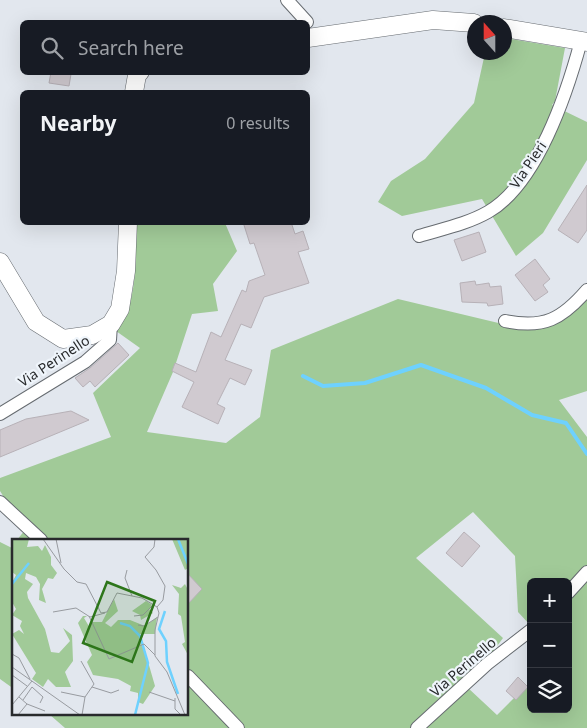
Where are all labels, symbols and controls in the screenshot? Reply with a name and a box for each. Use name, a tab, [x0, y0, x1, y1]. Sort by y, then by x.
north arrow	[467, 15, 512, 60]
search box	[20, 20, 310, 75]
icon: search	[38, 34, 66, 62]
text: Search here	[78, 35, 184, 61]
text: Nearby	[40, 109, 116, 137]
text: 0 results	[226, 112, 290, 134]
street label: Via Pieri	[505, 137, 550, 192]
street label: Via Perinello	[14, 330, 93, 391]
inset map	[12, 539, 189, 716]
map controls	[527, 578, 572, 713]
button: +	[527, 578, 572, 623]
button: −	[527, 623, 572, 668]
street label: Via Perinello	[426, 633, 500, 701]
button: layers	[527, 668, 572, 713]

